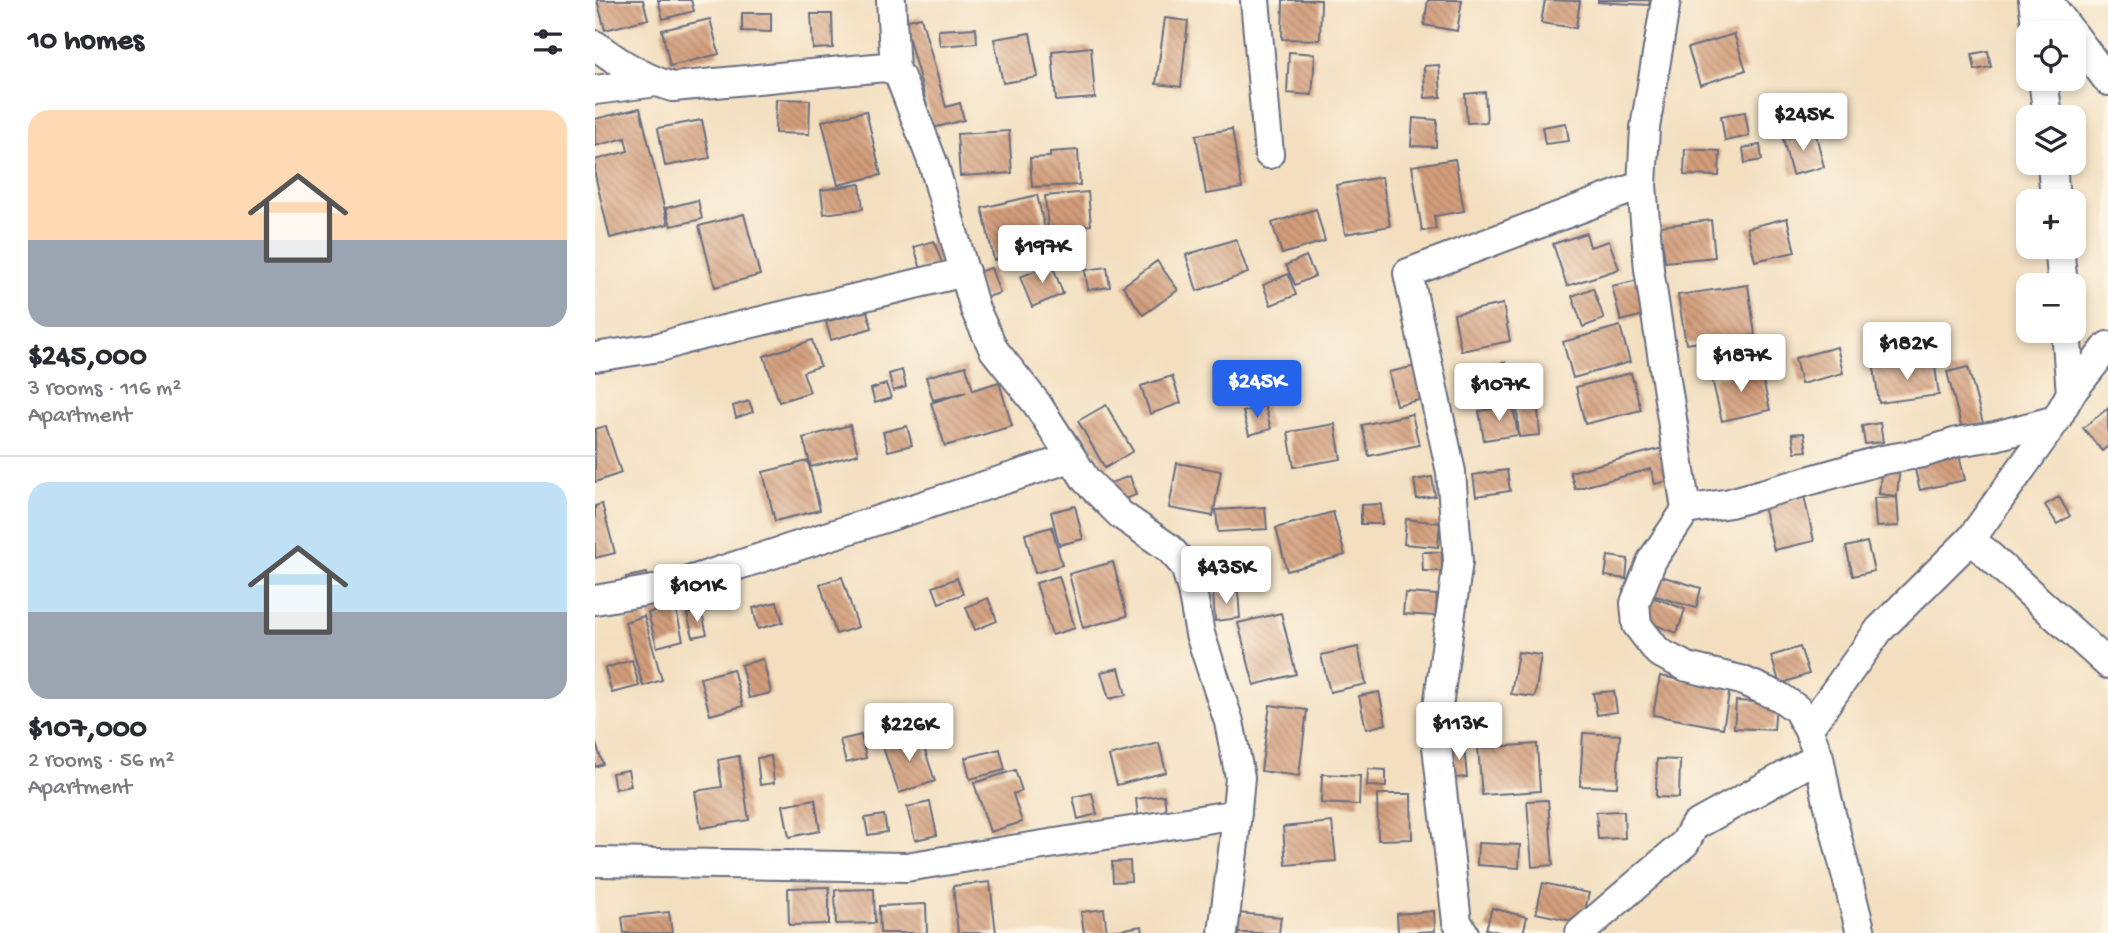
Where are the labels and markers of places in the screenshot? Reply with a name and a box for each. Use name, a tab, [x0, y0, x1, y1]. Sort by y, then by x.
pin: $245K	[1754, 94, 1852, 153]
pin: $197K	[993, 226, 1091, 285]
pin: $182K	[1858, 322, 1956, 382]
pin: $187K	[1692, 334, 1790, 394]
pin: $245K	[1208, 360, 1306, 420]
pin: $107K	[1450, 364, 1548, 423]
pin: $435K	[1177, 546, 1275, 606]
pin: $101K	[648, 564, 746, 624]
pin: $113K	[1410, 702, 1508, 762]
pin: $226K	[860, 704, 958, 763]

